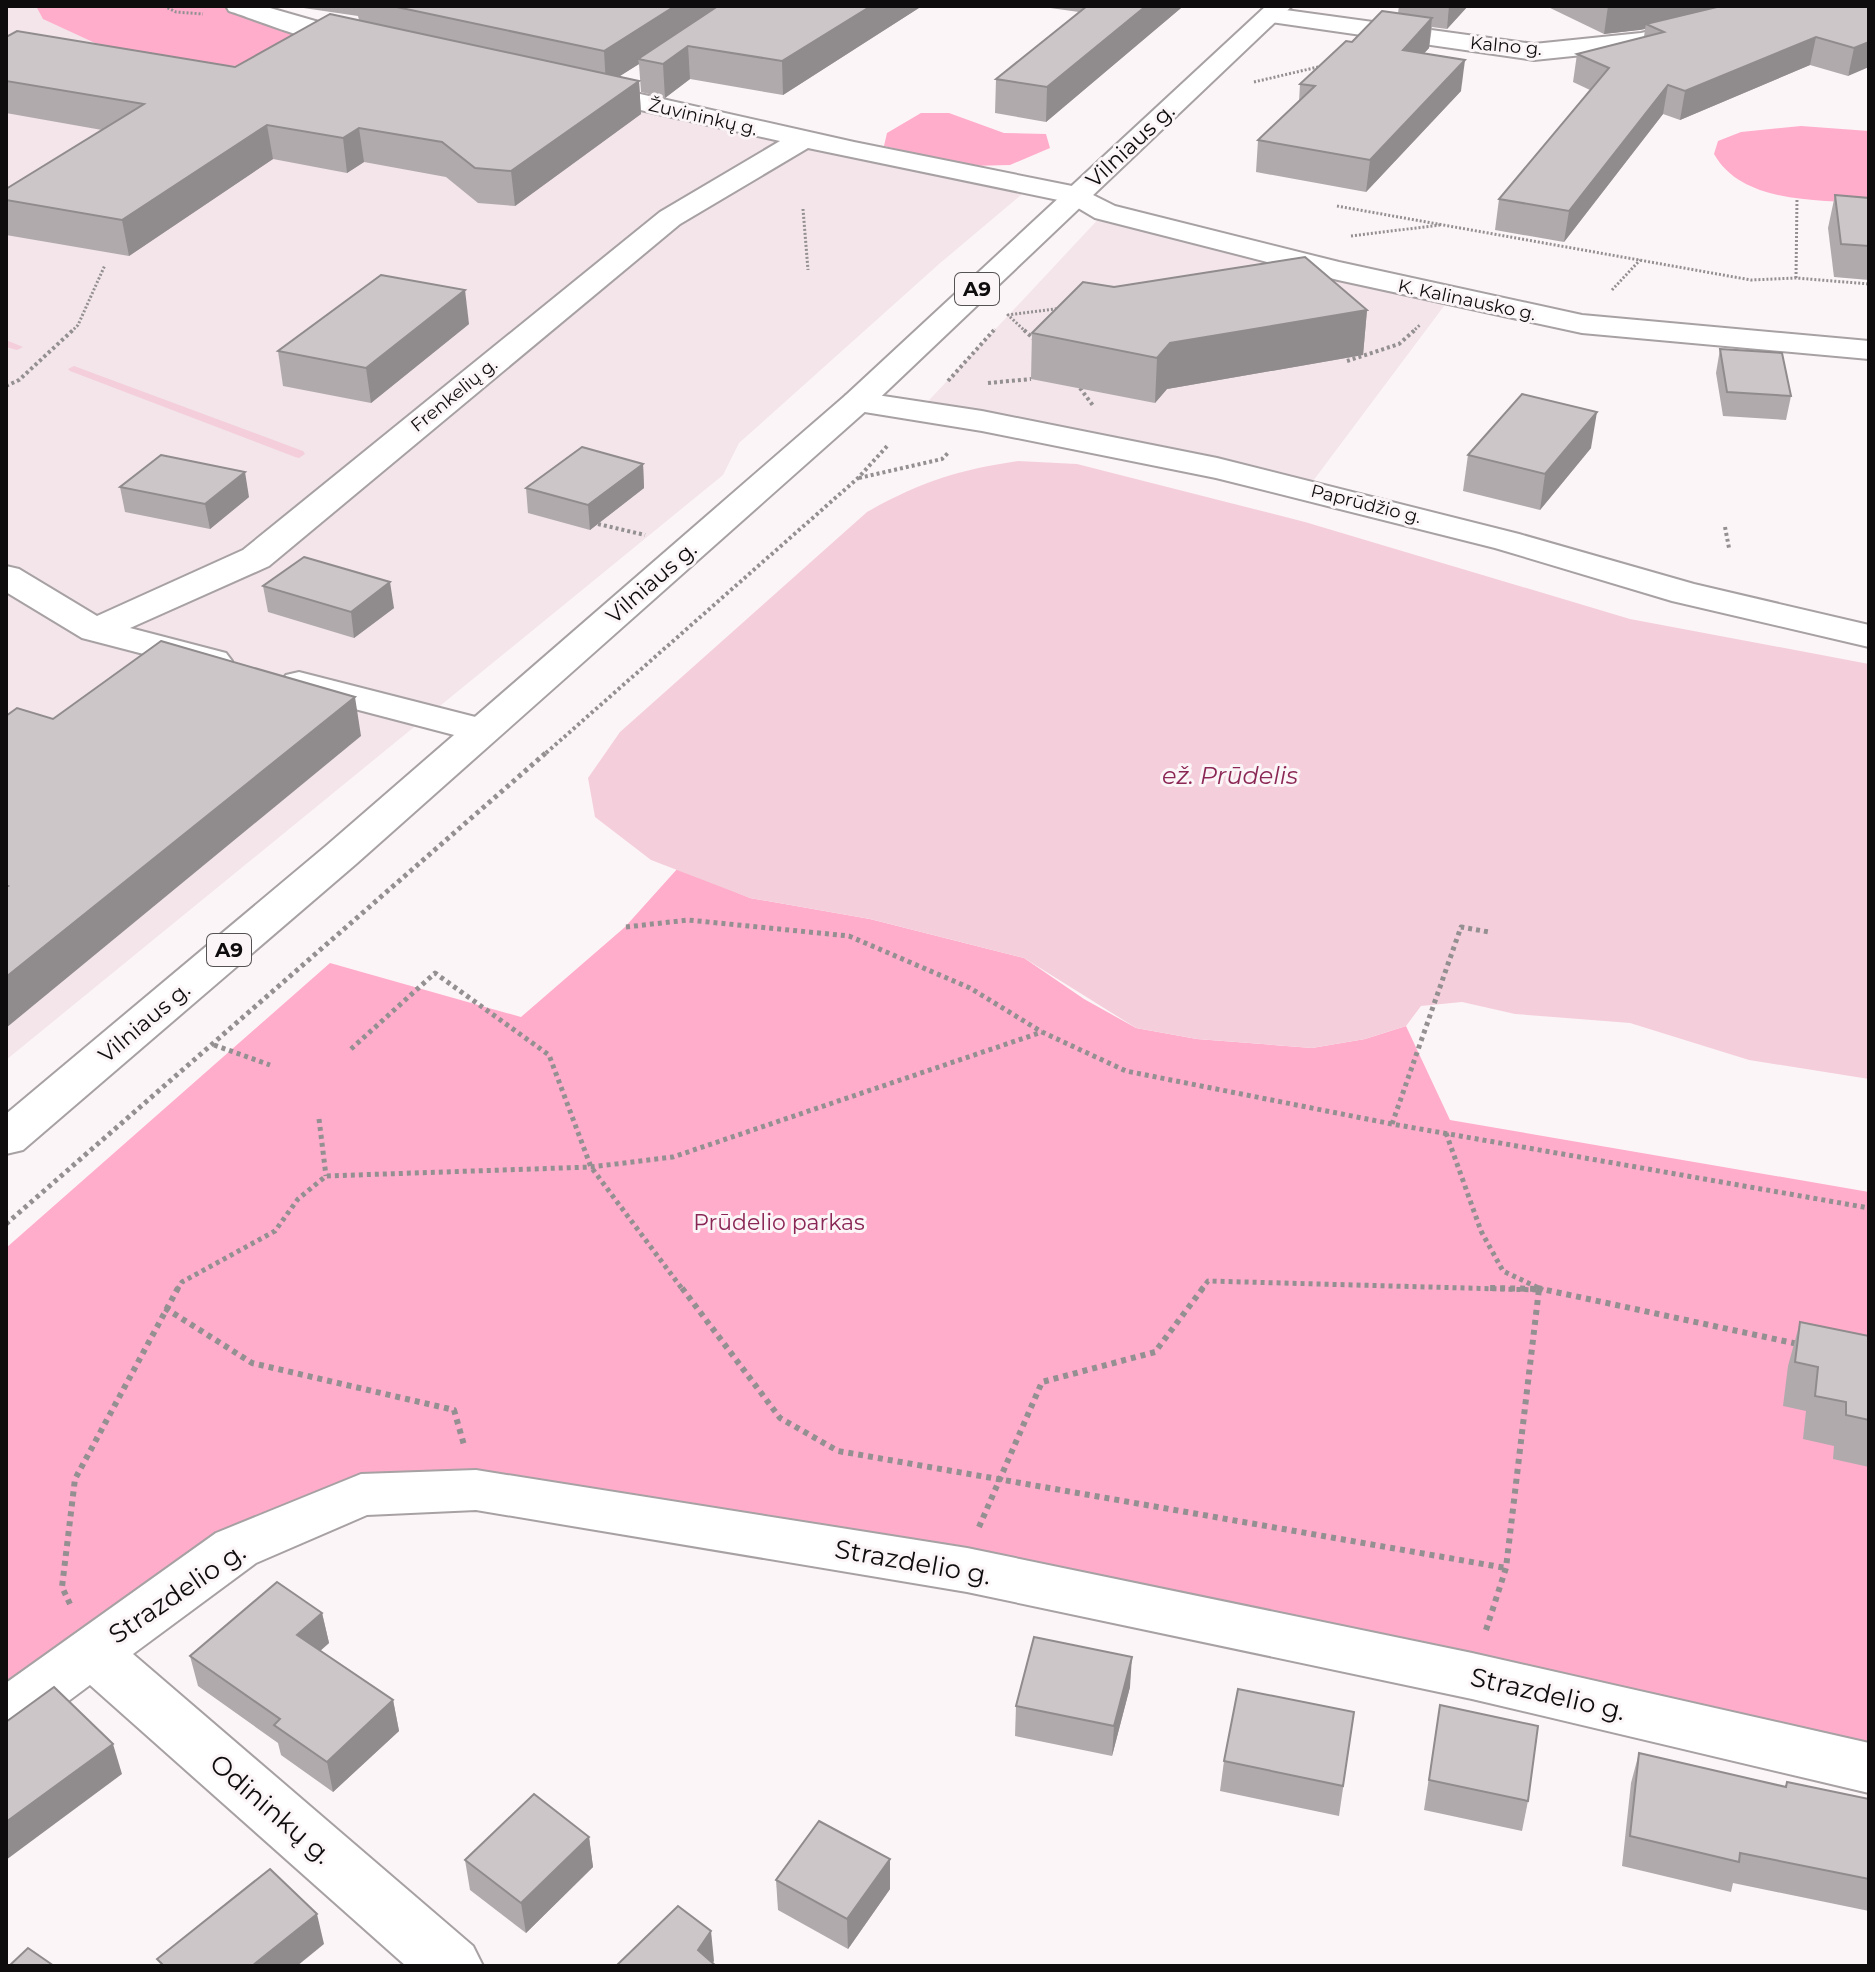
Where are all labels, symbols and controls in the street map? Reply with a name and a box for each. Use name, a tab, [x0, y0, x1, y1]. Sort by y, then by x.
street label: Kalno g.	[1469, 32, 1543, 60]
street label: Žuvininkų g.	[646, 94, 760, 140]
street label: Vilniaus g.	[1080, 97, 1180, 193]
road number: A9	[955, 273, 999, 305]
street label: K. Kalinausko g.	[1396, 275, 1538, 325]
street label: Frenkelių g.	[406, 353, 502, 437]
street label: Paprūdžio g.	[1308, 480, 1424, 528]
street label: Vilniaus g.	[600, 536, 702, 629]
water label: ež. Prūdelis	[1162, 761, 1298, 790]
road number: A9	[207, 934, 251, 966]
street label: Vilniaus g.	[93, 976, 196, 1069]
park label: Prūdelio parkas	[693, 1209, 865, 1236]
street label: Strazdelio g.	[832, 1533, 994, 1591]
street label: Strazdelio g.	[103, 1536, 251, 1650]
street label: Strazdelio g.	[1467, 1661, 1629, 1727]
street label: Odininkų g.	[203, 1747, 339, 1871]

